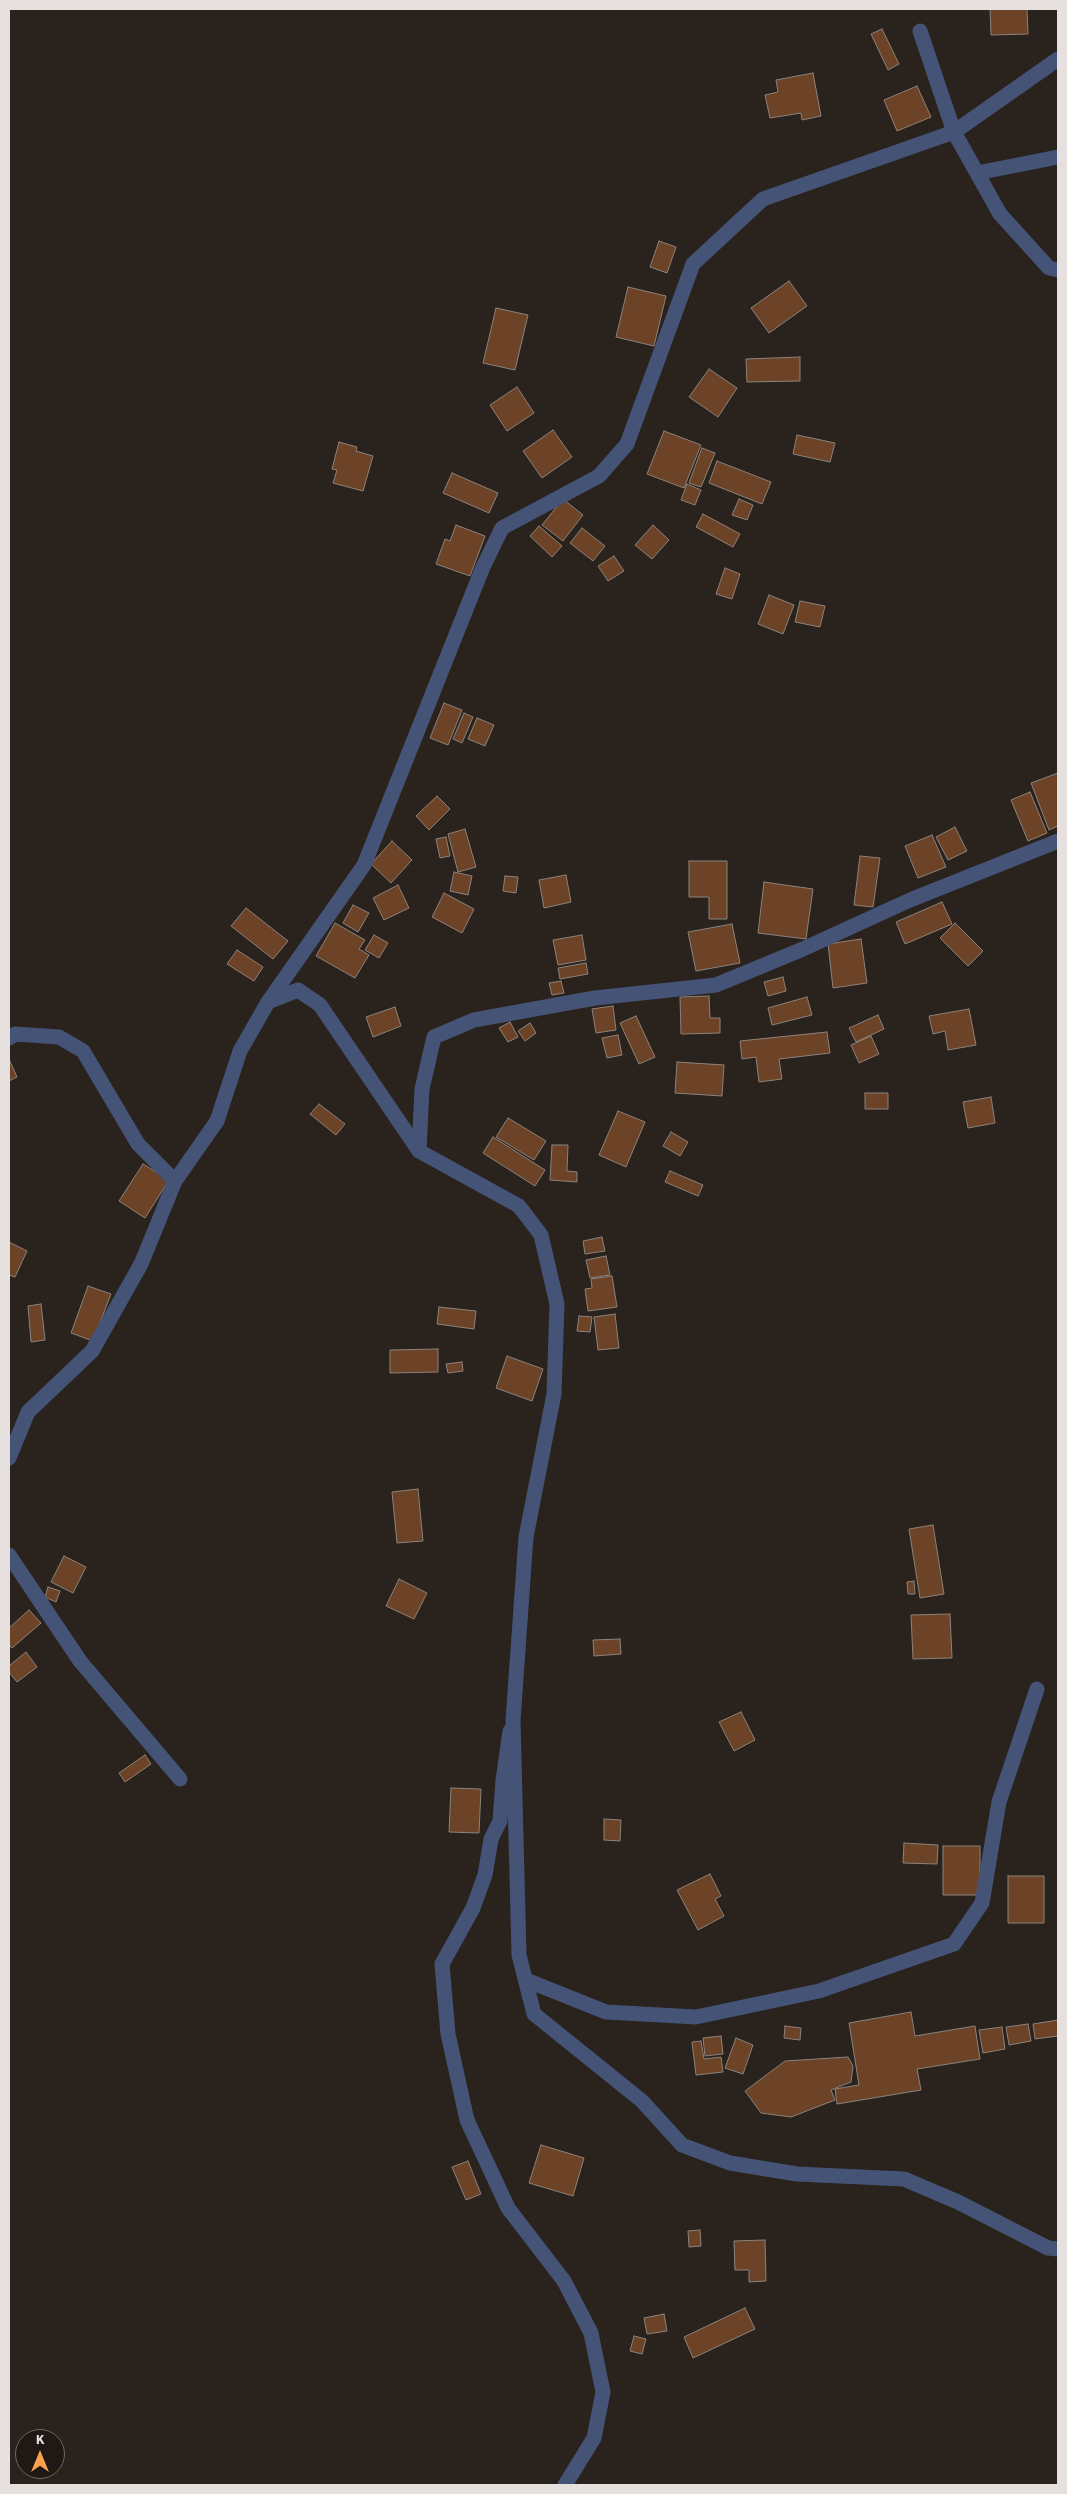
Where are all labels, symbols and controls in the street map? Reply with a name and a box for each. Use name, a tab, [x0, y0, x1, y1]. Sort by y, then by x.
north arrow	[15, 2429, 65, 2479]
text: K	[36, 2430, 44, 2450]

